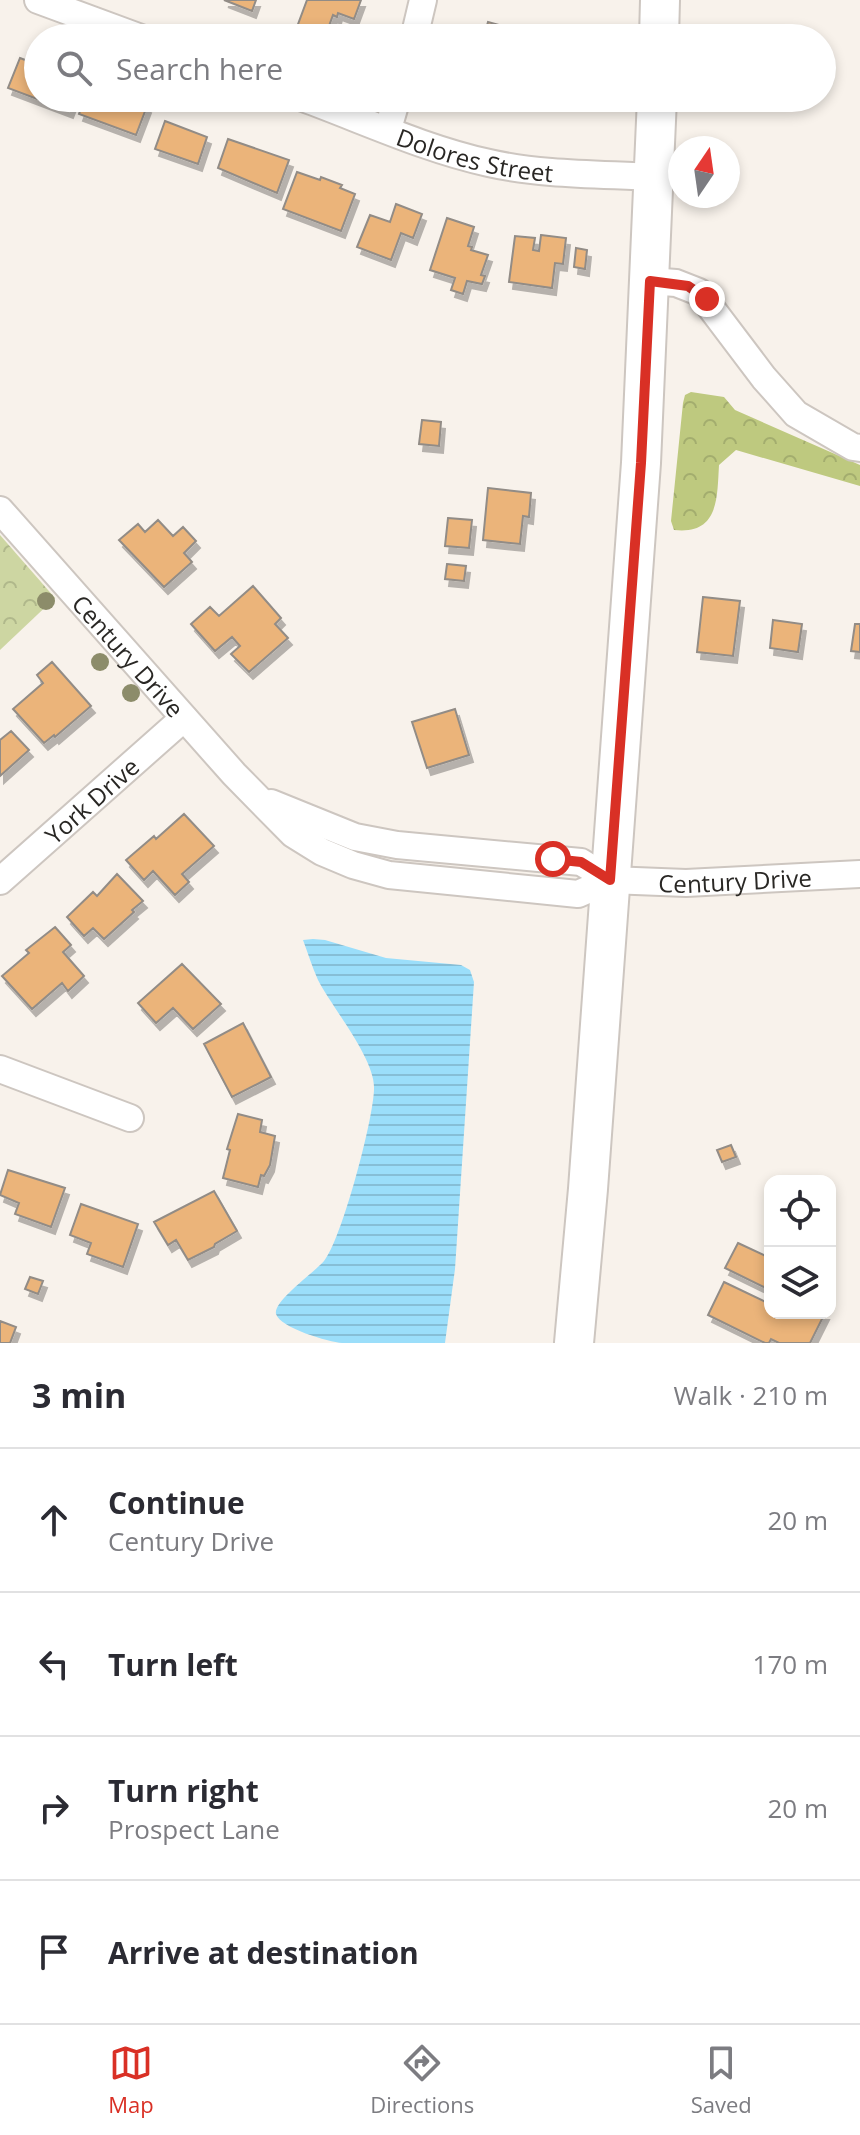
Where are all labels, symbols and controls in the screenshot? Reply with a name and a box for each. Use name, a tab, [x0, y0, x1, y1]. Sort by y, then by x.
search box	[24, 24, 836, 112]
icon: search	[52, 46, 96, 90]
text: Search here	[116, 48, 283, 89]
street label: Dolores Street	[392, 119, 555, 189]
north arrow	[668, 136, 740, 208]
route end	[689, 281, 725, 317]
street label: Century Drive	[65, 587, 192, 724]
street label: York Drive	[37, 750, 145, 851]
route start	[535, 841, 571, 877]
street label: Century Drive	[658, 860, 812, 900]
map controls	[764, 1175, 836, 1319]
button: locate	[764, 1175, 836, 1247]
button: layers	[764, 1247, 836, 1319]
text: 3 min	[32, 1372, 126, 1418]
text: Walk · 210 m	[674, 1377, 828, 1413]
text: Continue	[108, 1482, 245, 1523]
icon: ahead	[32, 1498, 76, 1542]
text: 20 m	[767, 1502, 828, 1538]
text: Century Drive	[108, 1523, 274, 1559]
icon: left	[32, 1642, 76, 1686]
text: Turn left	[108, 1644, 238, 1685]
text: 170 m	[753, 1646, 828, 1682]
text: Turn right	[108, 1770, 259, 1811]
icon: right	[32, 1786, 76, 1830]
text: 20 m	[767, 1790, 828, 1826]
text: Prospect Lane	[108, 1811, 280, 1847]
icon: arrive	[32, 1930, 76, 1974]
text: Arrive at destination	[108, 1932, 419, 1973]
tab: Map	[108, 2041, 154, 2119]
tab: Directions	[370, 2041, 474, 2119]
tab: Saved	[691, 2041, 752, 2119]

